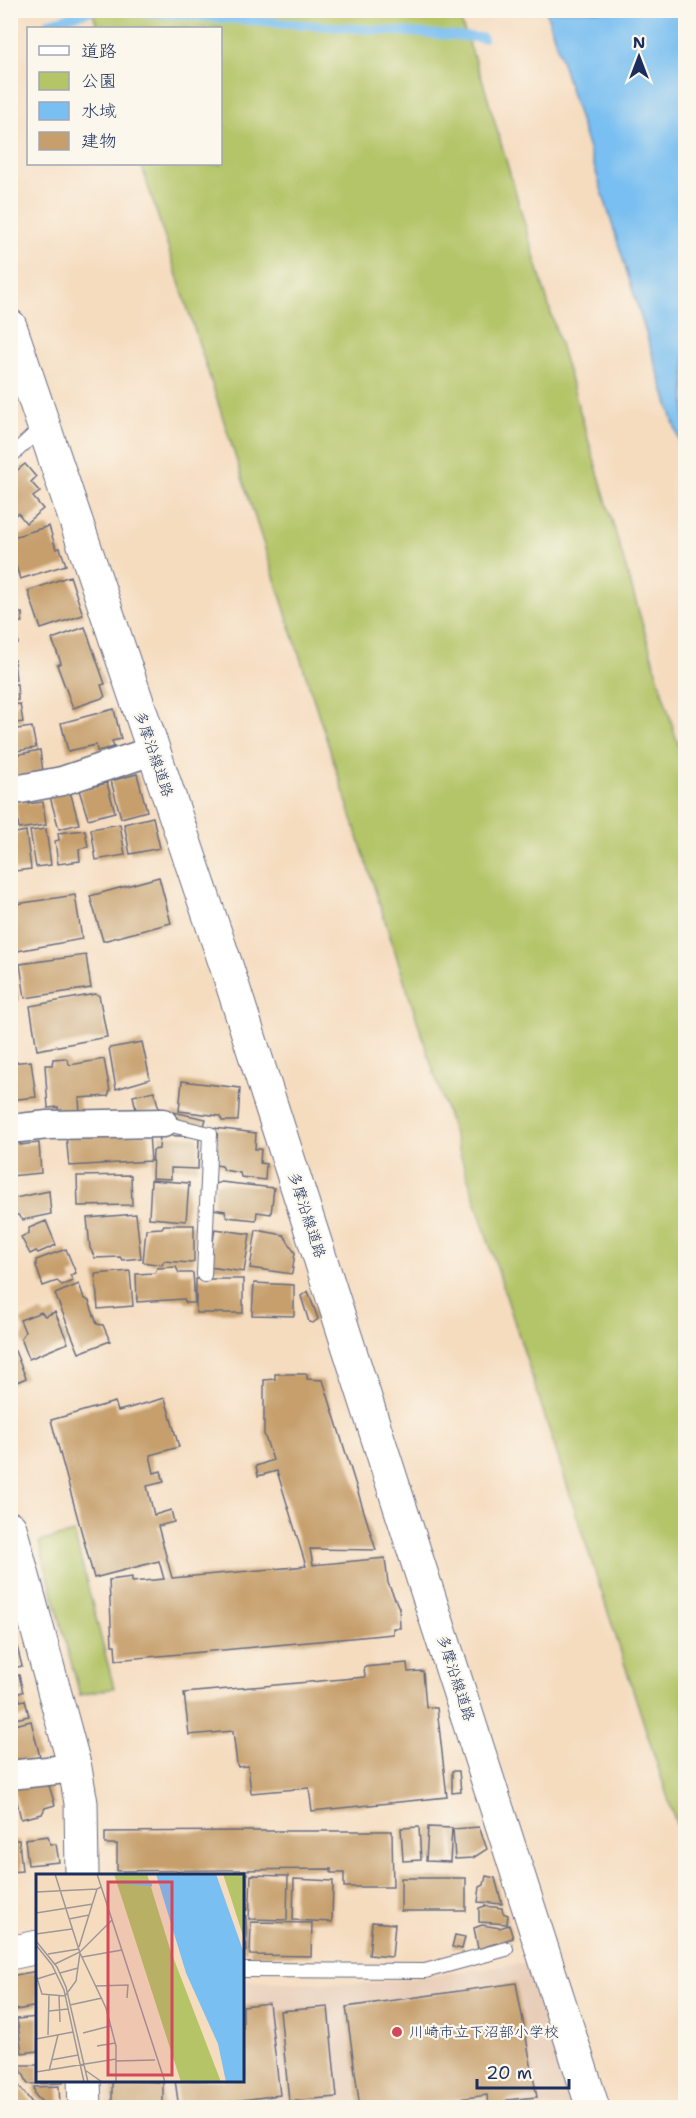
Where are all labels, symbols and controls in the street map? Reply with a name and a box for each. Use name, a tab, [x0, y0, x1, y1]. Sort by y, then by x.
legend	[27, 27, 222, 165]
north arrow	[609, 27, 669, 87]
text: N	[633, 32, 645, 53]
text: 道路	[81, 39, 117, 63]
text: 公園	[81, 69, 117, 93]
text: 水域	[81, 99, 117, 123]
text: 建物	[81, 129, 117, 153]
street label: 多摩沿線道路	[130, 708, 178, 800]
street label: 多摩沿線道路	[284, 1169, 330, 1261]
street label: 多摩沿線道路	[433, 1632, 479, 1724]
inset map	[36, 1874, 244, 2082]
place label: 川崎市立下沼部小学校	[409, 2022, 559, 2042]
marker: 川崎市立下沼部小学校	[390, 2025, 404, 2039]
scale bar	[477, 2052, 568, 2090]
text: 20 m	[486, 2061, 532, 2085]

